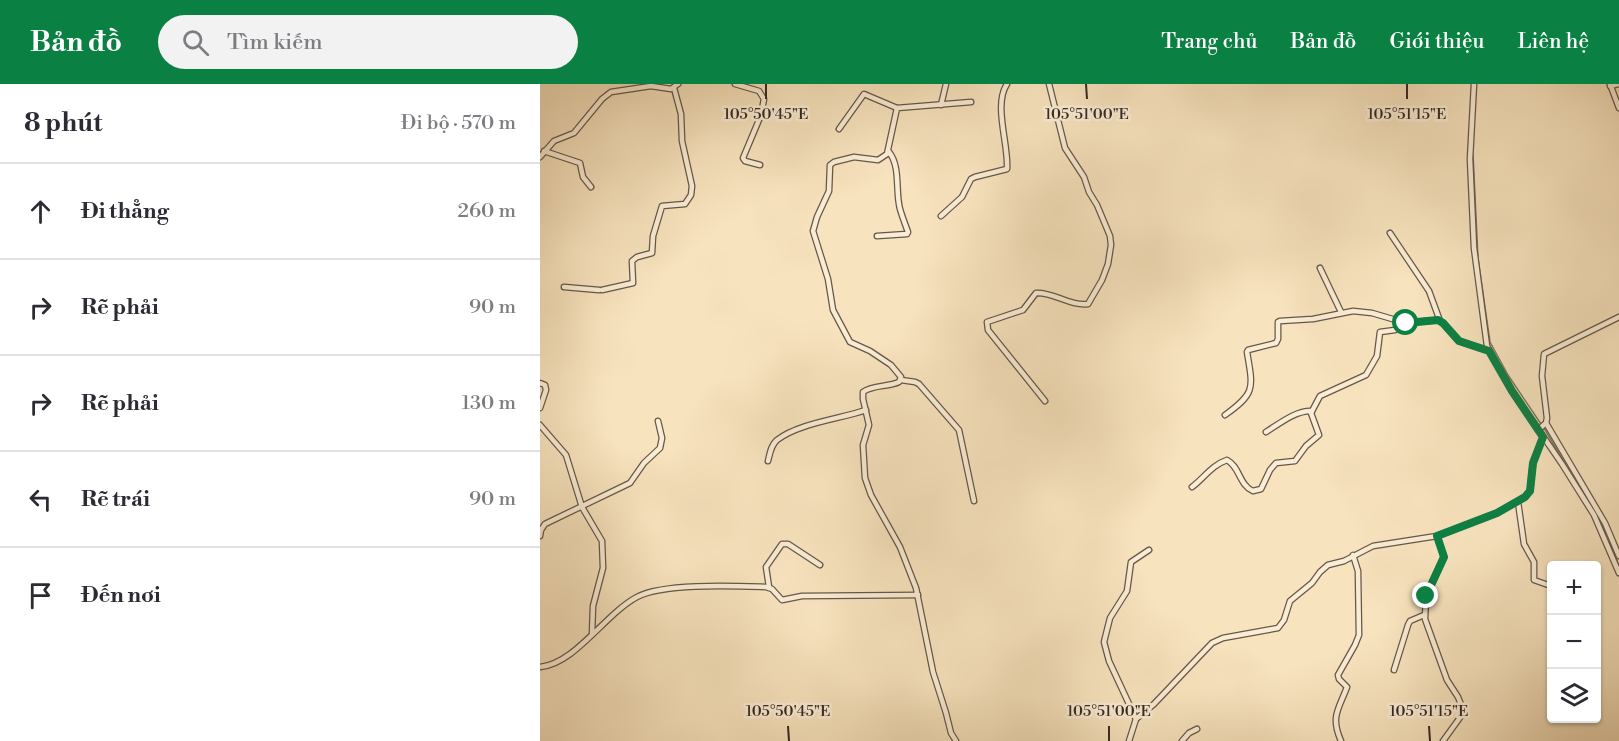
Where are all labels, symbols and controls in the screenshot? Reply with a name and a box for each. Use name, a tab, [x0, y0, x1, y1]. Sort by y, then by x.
search box	[158, 15, 578, 69]
text: Bản đồ	[30, 25, 122, 60]
icon: search	[179, 26, 212, 59]
text: Tìm kiếm	[227, 29, 323, 56]
text: Trang chủ	[1161, 29, 1257, 55]
text: Bản đồ	[1290, 29, 1356, 55]
text: Giới thiệu	[1389, 29, 1485, 55]
text: Liên hệ	[1518, 29, 1589, 55]
text: 105°50'45"E	[724, 105, 808, 124]
text: 105°51'00"E	[1045, 105, 1129, 124]
text: 105°51'15"E	[1368, 105, 1446, 124]
text: 8 phút	[24, 107, 102, 139]
text: Đi bộ · 570 m	[401, 111, 516, 136]
icon: ahead	[24, 195, 57, 228]
text: Đi thẳng	[81, 198, 169, 225]
text: 260 m	[458, 199, 516, 224]
icon: right	[24, 291, 57, 324]
text: Rẽ phải	[81, 294, 159, 321]
text: 90 m	[469, 295, 516, 320]
route start	[1392, 309, 1418, 335]
icon: right	[24, 387, 57, 420]
text: Rẽ phải	[81, 390, 159, 417]
text: 130 m	[461, 391, 516, 416]
icon: left	[24, 483, 57, 516]
text: Rẽ trái	[81, 486, 150, 513]
text: 90 m	[469, 487, 516, 512]
map controls	[1547, 561, 1601, 723]
button: +	[1547, 561, 1601, 615]
icon: arrive	[24, 579, 57, 612]
text: Đến nơi	[81, 582, 161, 609]
route end	[1412, 582, 1438, 608]
button: −	[1547, 615, 1601, 669]
button: layers	[1547, 669, 1601, 723]
text: 105°50'45"E	[746, 702, 830, 721]
text: 105°51'00"E	[1067, 702, 1151, 721]
text: 105°51'15"E	[1390, 702, 1468, 721]

